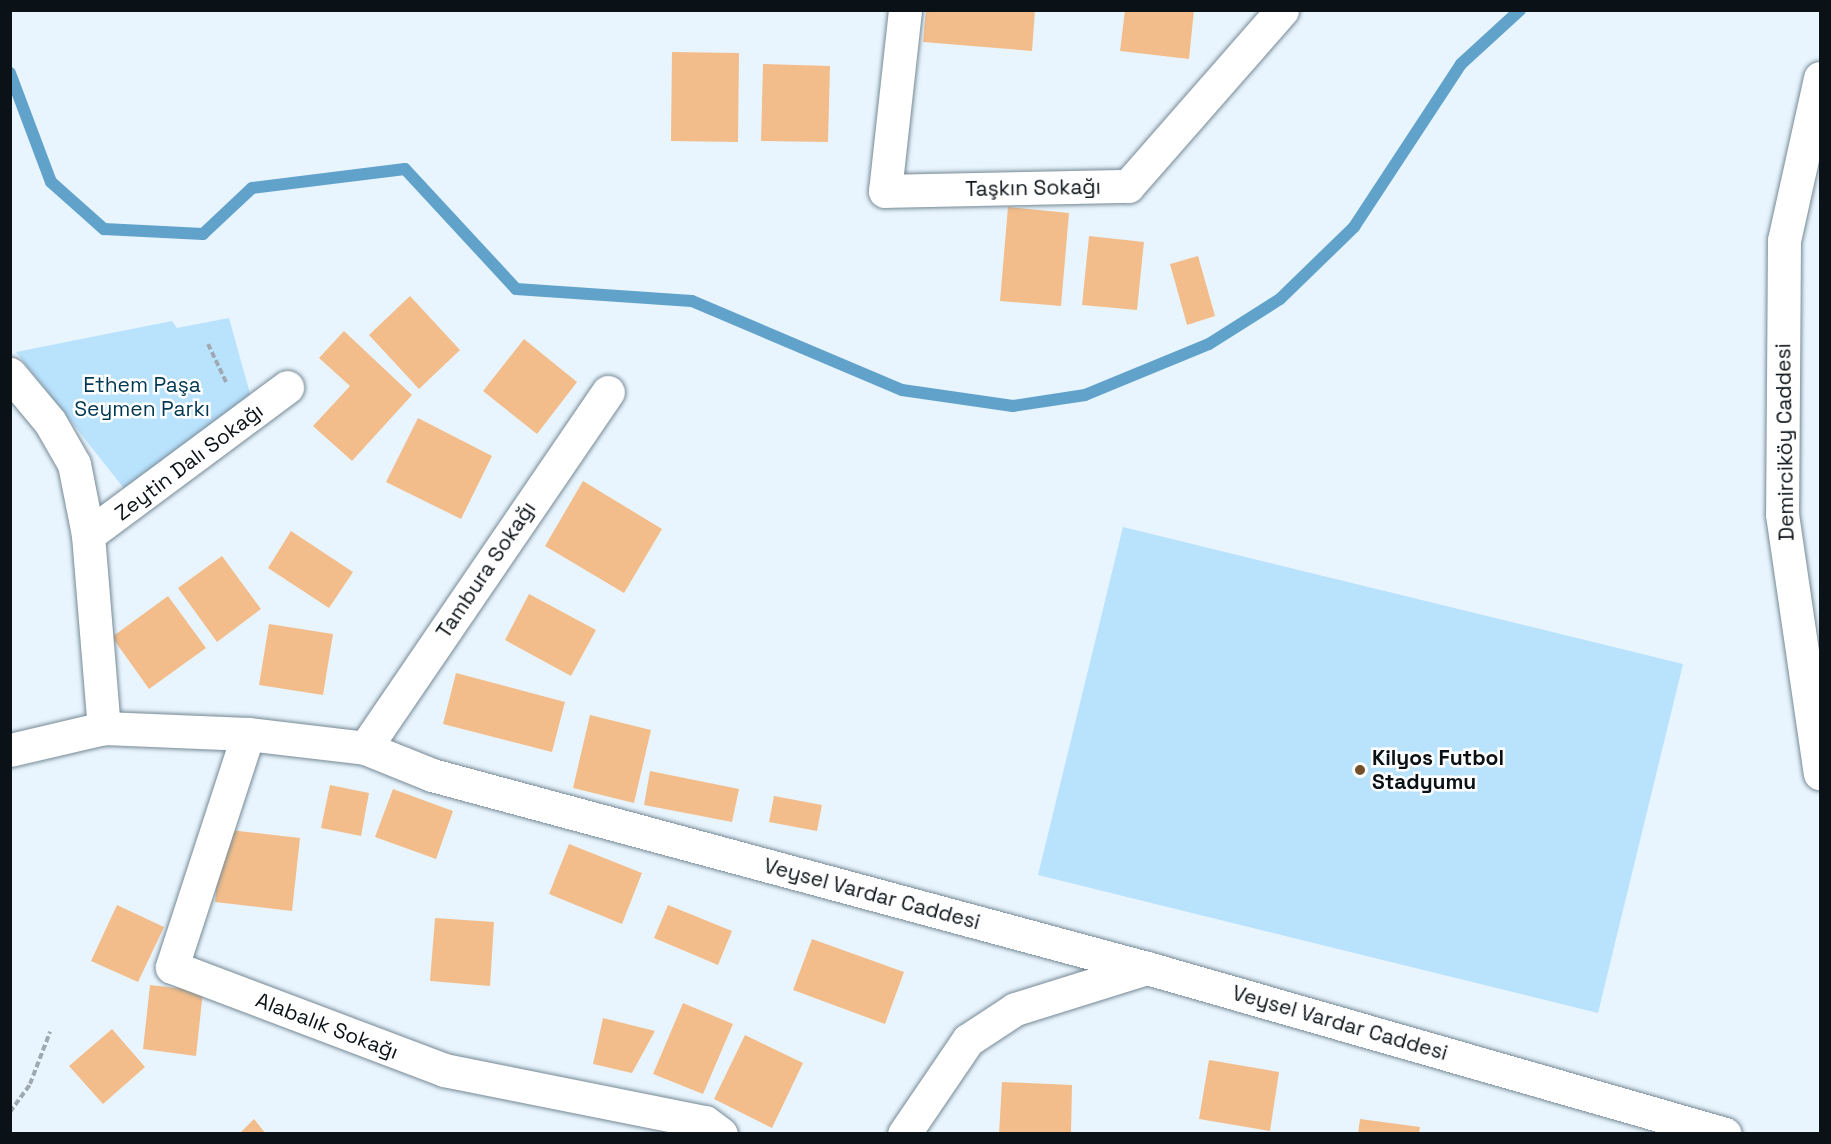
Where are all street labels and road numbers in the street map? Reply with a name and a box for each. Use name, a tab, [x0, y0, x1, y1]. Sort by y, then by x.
street label: Taşkın Sokağı	[965, 174, 1101, 202]
street label: Demirciköy Caddesi	[1771, 343, 1799, 541]
street label: Zeytin Dalı Sokağı	[110, 398, 268, 526]
street label: Tambura Sokağı	[431, 497, 541, 643]
street label: Veysel Vardar Caddesi	[761, 853, 983, 935]
street label: Veysel Vardar Caddesi	[1229, 980, 1451, 1066]
street label: Alabalık Sokağı	[252, 987, 402, 1065]

